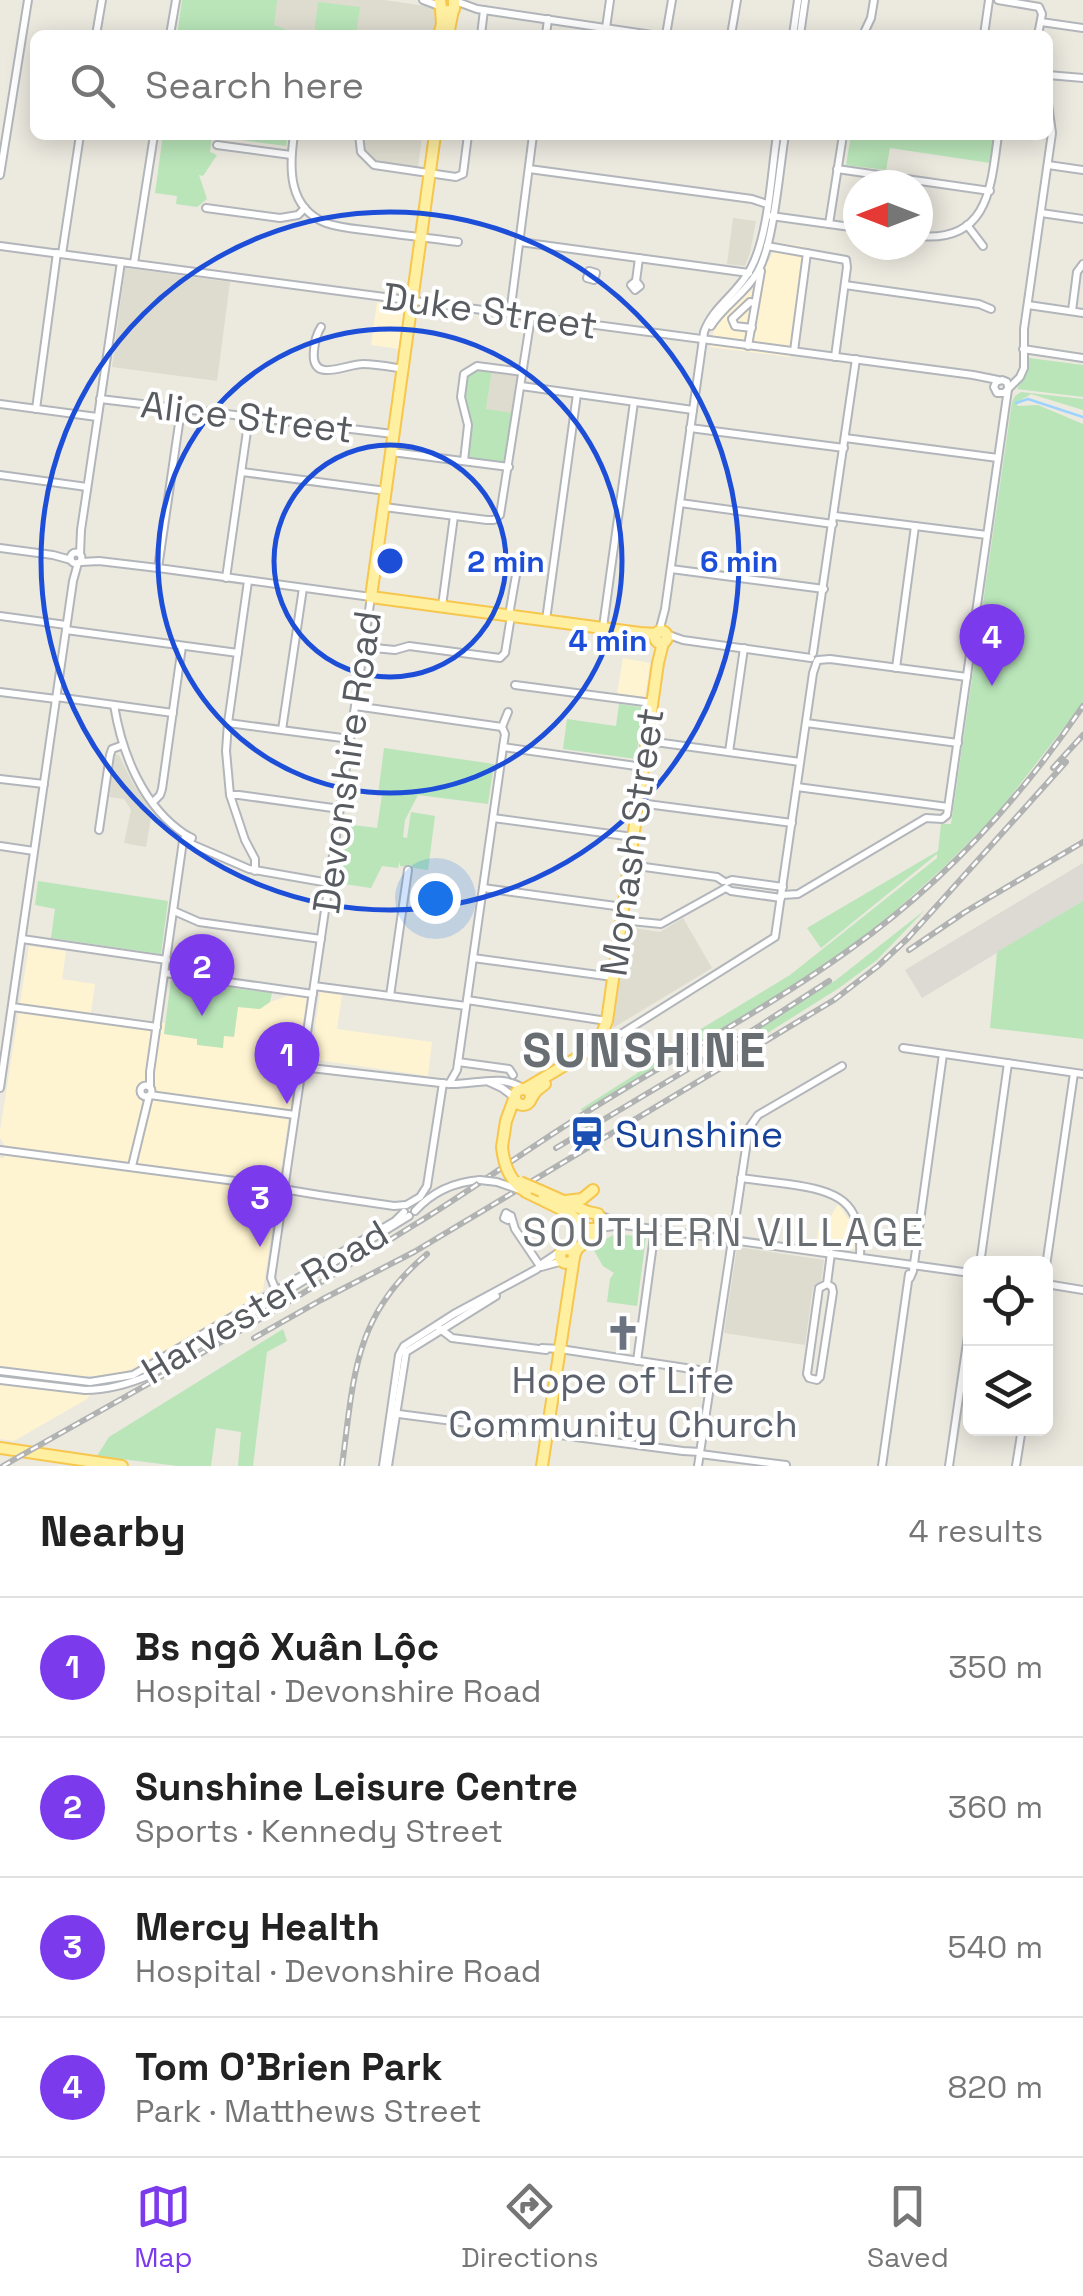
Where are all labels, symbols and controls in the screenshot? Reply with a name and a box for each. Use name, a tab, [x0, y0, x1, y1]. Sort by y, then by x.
search box	[30, 30, 1053, 140]
icon: search	[65, 58, 120, 113]
text: Search here	[145, 61, 364, 109]
north arrow	[843, 170, 933, 260]
street label: Duke Street	[380, 272, 600, 350]
street label: Alice Street	[138, 380, 356, 454]
text: 2 min	[467, 542, 545, 581]
text: 6 min	[700, 542, 778, 581]
centre of rings	[372, 543, 408, 579]
pin: 4	[960, 604, 1024, 686]
street label: Devonshire Road	[302, 608, 392, 916]
text: 4 min	[569, 621, 647, 660]
street label: Monash Street	[589, 705, 675, 979]
your location	[410, 873, 461, 924]
pin: 2	[170, 934, 234, 1016]
district label: SUNSHINE	[522, 1020, 768, 1081]
pin: 1	[254, 1022, 320, 1104]
place label: Sunshine	[615, 1110, 783, 1158]
station icon: Sunshine	[568, 1115, 606, 1153]
pin: 3	[228, 1164, 292, 1247]
district label: SOUTHERN VILLAGE	[522, 1207, 926, 1258]
street label: Harvester Road	[133, 1209, 397, 1395]
map controls	[963, 1256, 1053, 1436]
button: locate	[963, 1256, 1053, 1346]
church icon: Hope of Life Community Church	[604, 1314, 642, 1352]
button: layers	[963, 1346, 1053, 1436]
place label: Hope of Life Community Church	[448, 1356, 798, 1448]
text: Nearby	[40, 1505, 186, 1558]
text: 4 results	[908, 1511, 1043, 1551]
text: Bs ngô Xuân Lộc	[135, 1623, 439, 1671]
text: 1	[65, 1647, 80, 1687]
text: 350 m	[948, 1647, 1043, 1687]
text: Hospital · Devonshire Road	[135, 1671, 541, 1711]
text: Sunshine Leisure Centre	[135, 1763, 578, 1811]
text: 2	[63, 1787, 82, 1827]
text: 360 m	[948, 1787, 1043, 1827]
text: Sports · Kennedy Street	[135, 1811, 503, 1851]
text: Mercy Health	[135, 1903, 380, 1951]
text: 3	[63, 1927, 82, 1967]
text: 540 m	[948, 1927, 1043, 1967]
text: Hospital · Devonshire Road	[135, 1951, 541, 1991]
text: Tom O'Brien Park	[135, 2043, 442, 2091]
text: 4	[62, 2067, 83, 2107]
text: 820 m	[948, 2067, 1043, 2107]
text: Park · Matthews Street	[135, 2091, 482, 2131]
tab: Map	[134, 2179, 193, 2275]
tab: Directions	[461, 2179, 598, 2275]
tab: Saved	[867, 2179, 949, 2275]

